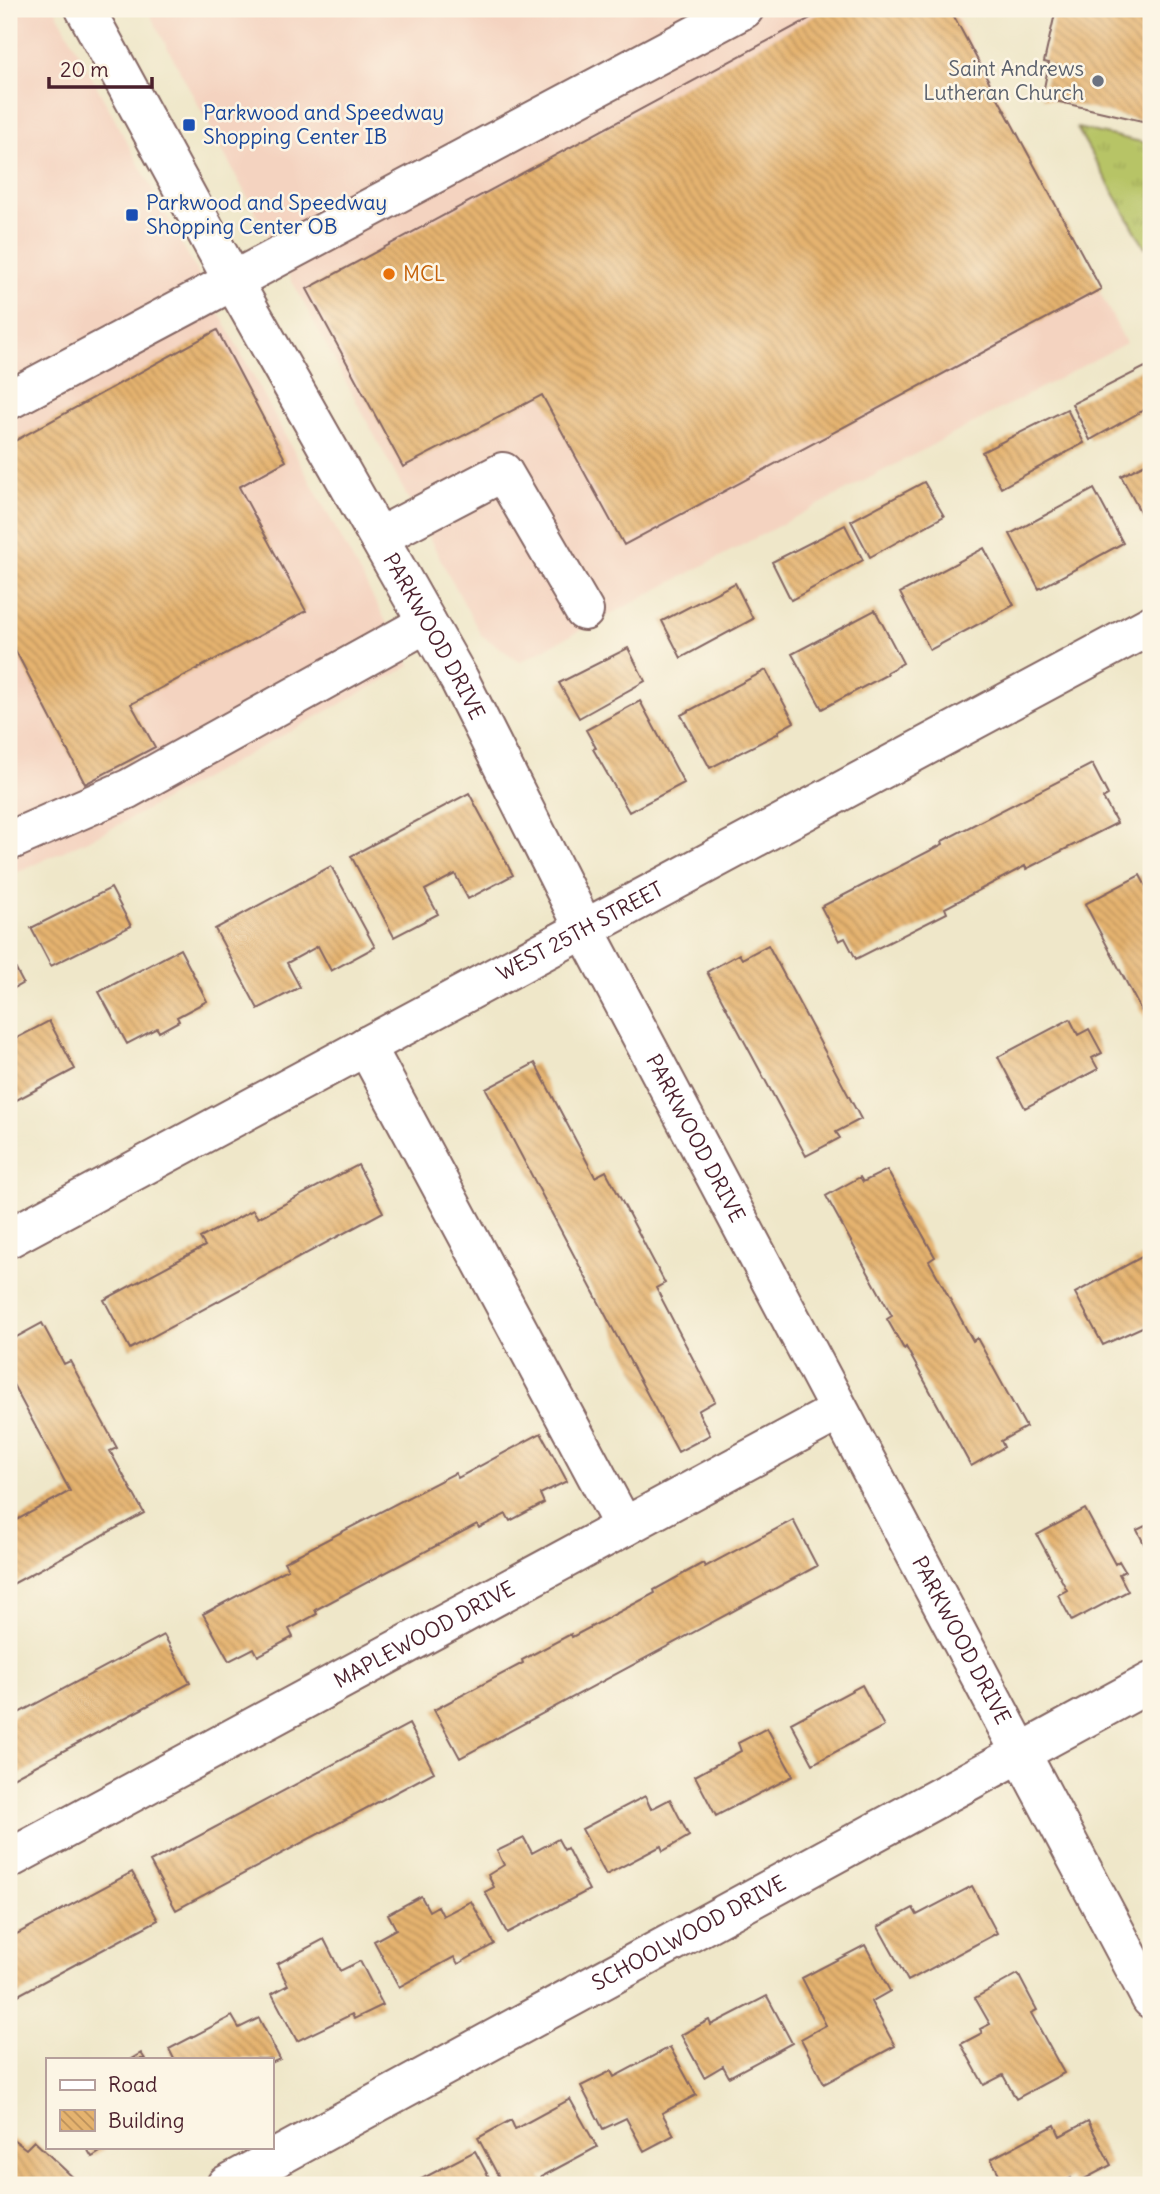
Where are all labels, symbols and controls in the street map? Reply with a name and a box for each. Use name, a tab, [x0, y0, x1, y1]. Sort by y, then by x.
scale bar	[49, 46, 152, 90]
place label: Saint Andrews Lutheran Church	[923, 55, 1084, 106]
text: 20 m	[60, 56, 109, 83]
marker: Saint Andrews Lutheran Church	[1090, 73, 1106, 89]
place label: Parkwood and Speedway Shopping Center IB	[203, 99, 444, 150]
marker: Parkwood and Speedway Shopping Center IB	[181, 117, 197, 133]
place label: Parkwood and Speedway Shopping Center OB	[146, 189, 387, 240]
marker: Parkwood and Speedway Shopping Center OB	[124, 207, 140, 223]
place label: MCL	[403, 260, 445, 287]
marker: MCL	[381, 266, 397, 282]
street label: PARKWOOD DRIVE	[377, 548, 491, 724]
street label: WEST 25TH STREET	[492, 875, 668, 987]
street label: PARKWOOD DRIVE	[640, 1050, 751, 1227]
street label: PARKWOOD DRIVE	[906, 1552, 1017, 1729]
street label: MAPLEWOOD DRIVE	[329, 1575, 519, 1694]
street label: SCHOOLWOOD DRIVE	[587, 1869, 791, 1997]
legend	[46, 2058, 273, 2148]
text: Road	[108, 2071, 157, 2098]
text: Building	[108, 2107, 184, 2134]

